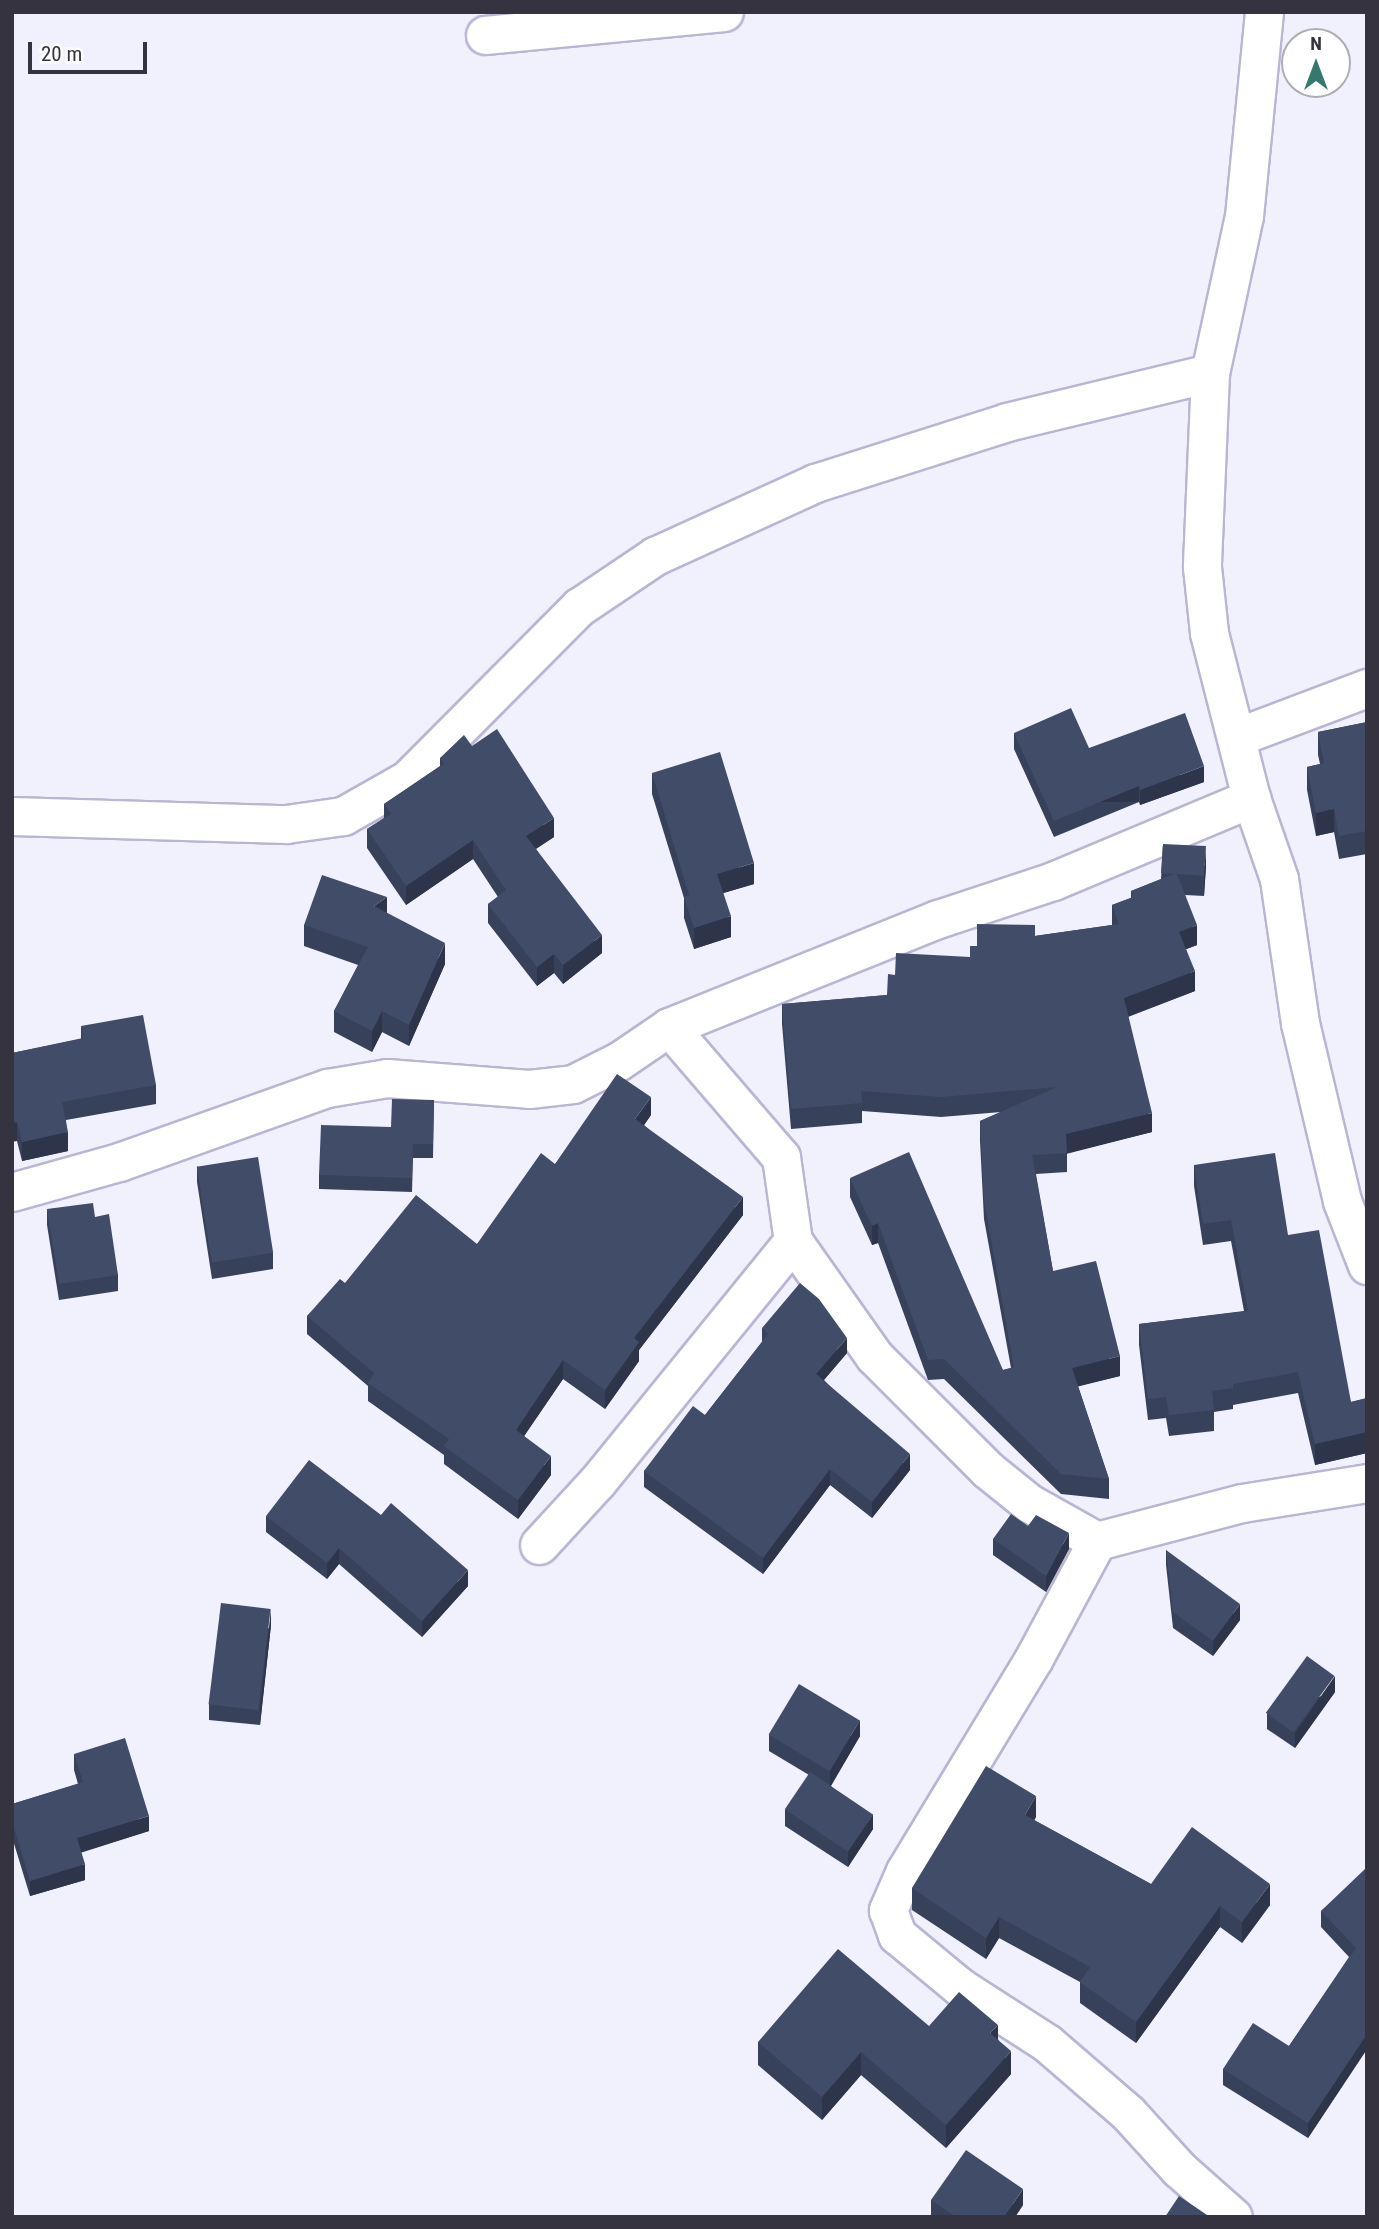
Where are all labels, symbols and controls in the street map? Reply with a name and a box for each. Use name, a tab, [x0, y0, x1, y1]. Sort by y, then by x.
scale bar	[32, 28, 150, 72]
north arrow	[1281, 28, 1351, 98]
text: N	[1310, 32, 1322, 55]
text: 20 m	[41, 42, 82, 66]

